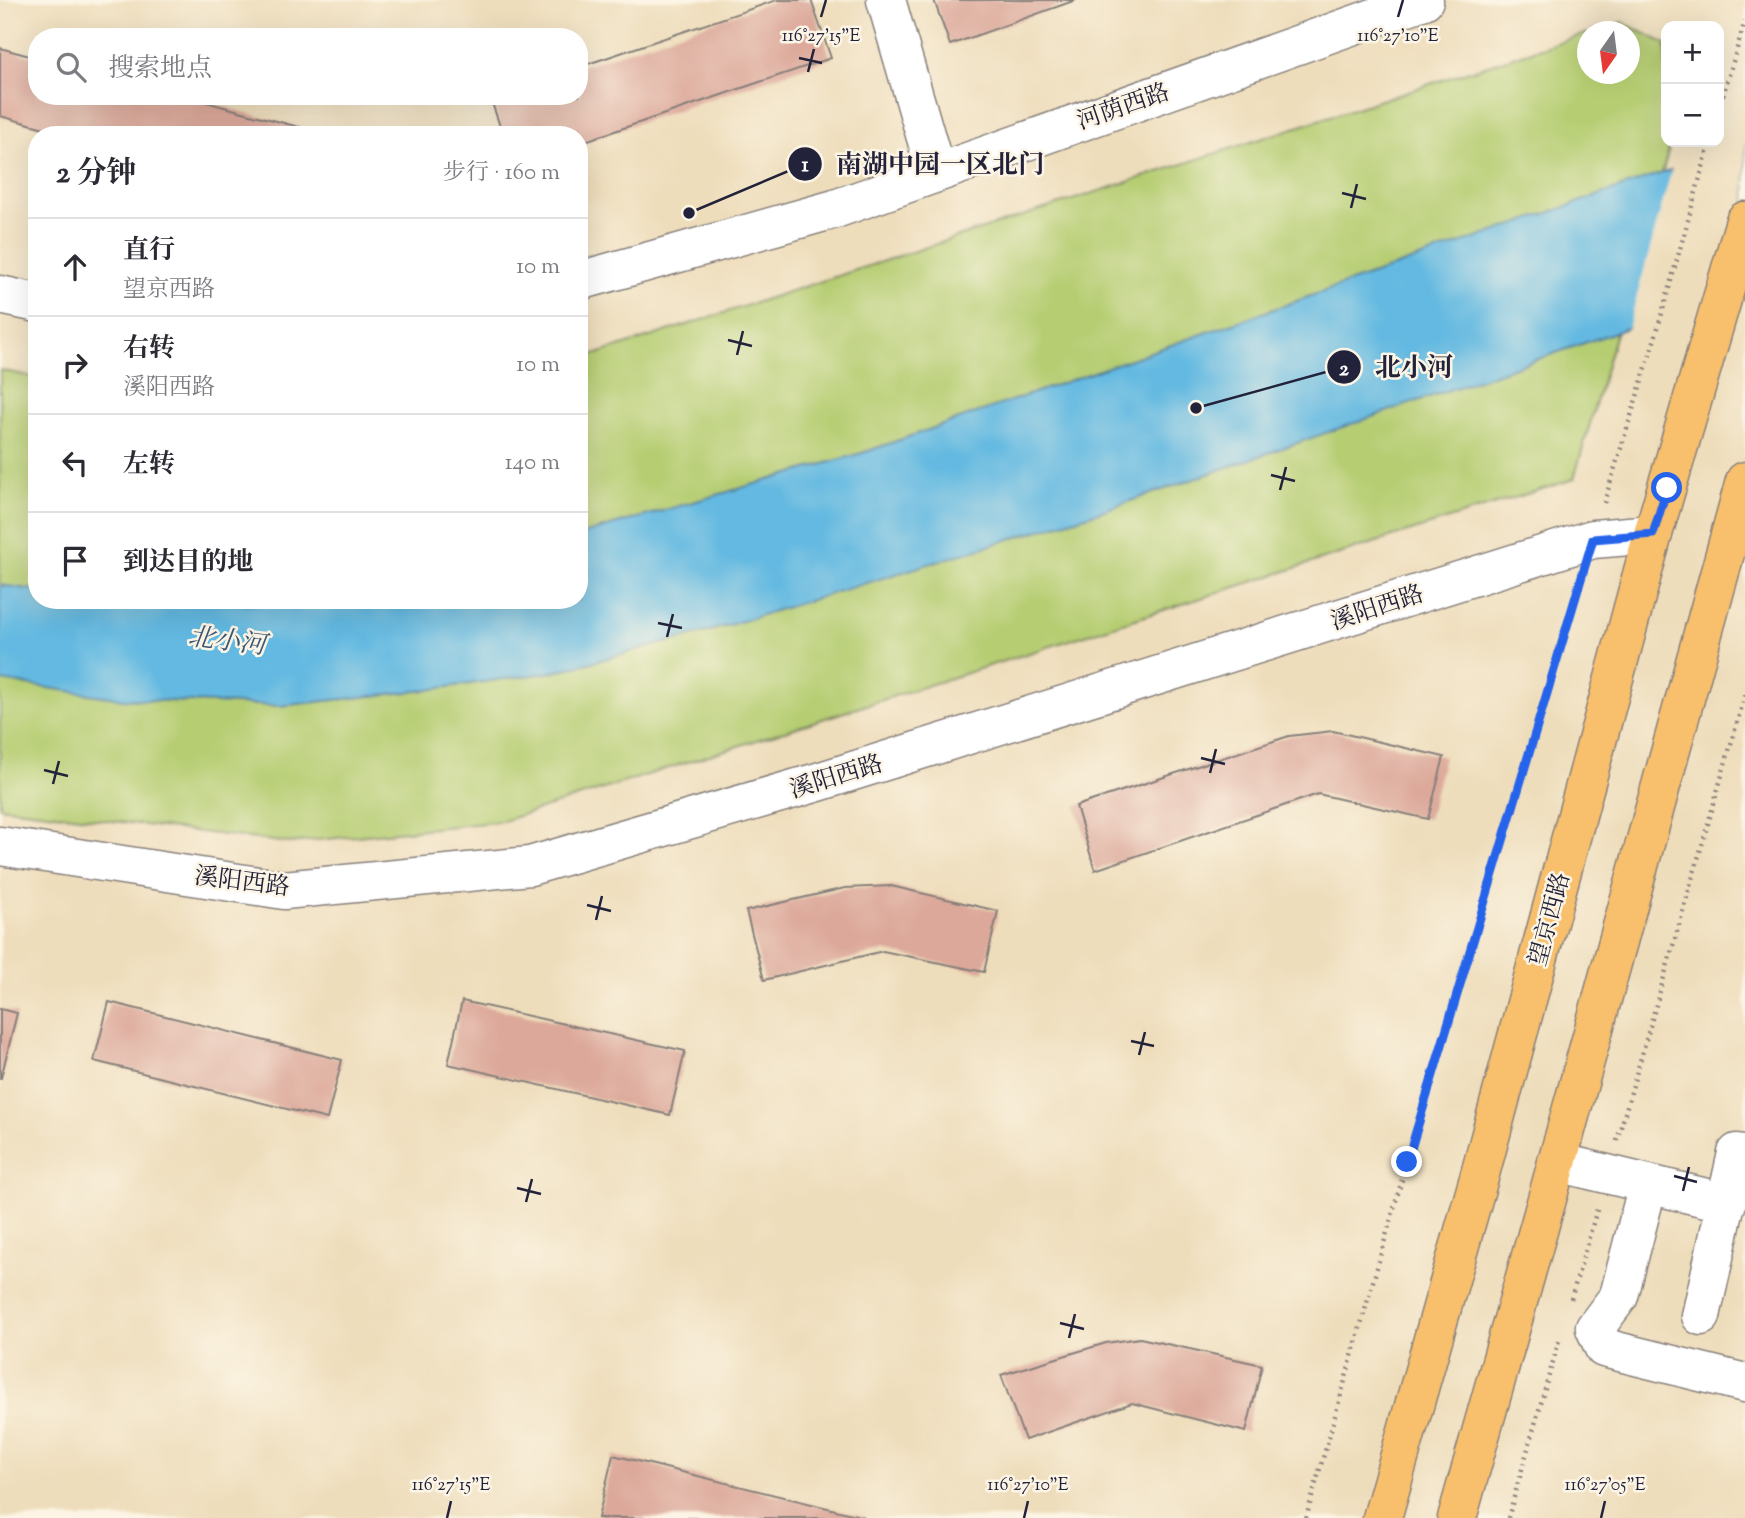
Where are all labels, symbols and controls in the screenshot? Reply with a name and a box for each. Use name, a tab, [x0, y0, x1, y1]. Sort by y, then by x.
north arrow	[1577, 21, 1640, 84]
map controls	[1661, 21, 1724, 147]
button: +	[1661, 21, 1724, 84]
text: 116°27'15"E	[782, 24, 860, 50]
text: 116°27'10"E	[1357, 24, 1439, 50]
search box	[28, 28, 588, 105]
icon: search	[52, 48, 90, 86]
text: 搜索地点	[108, 51, 212, 88]
street label: 河荫西路	[1073, 76, 1175, 140]
button: −	[1661, 84, 1724, 147]
callout: 南湖中园一区北门	[787, 140, 1058, 187]
text: 南湖中园一区北门	[836, 148, 1044, 185]
text: 1	[801, 151, 809, 181]
text: 2 分钟	[56, 153, 136, 196]
text: 步行 · 160 m	[443, 157, 560, 190]
text: 直行	[123, 233, 175, 270]
icon: ahead	[56, 248, 94, 286]
text: 10 m	[516, 251, 560, 284]
text: 望京西路	[123, 274, 215, 307]
text: 右转	[123, 331, 175, 368]
callout: 北小河	[1326, 344, 1467, 391]
icon: right	[56, 346, 94, 384]
text: 10 m	[516, 349, 560, 382]
text: 北小河	[1375, 351, 1453, 388]
text: 2	[1339, 355, 1349, 385]
text: 溪阳西路	[123, 372, 215, 405]
icon: left	[56, 444, 94, 482]
text: 左转	[123, 447, 175, 484]
text: 140 m	[505, 447, 560, 480]
route start	[1651, 472, 1682, 503]
icon: arrive	[56, 542, 94, 580]
text: 到达目的地	[123, 545, 253, 582]
street label: 溪阳西路	[1327, 578, 1429, 640]
water label: 北小河	[186, 619, 272, 666]
street label: 溪阳西路	[786, 748, 887, 808]
street label: 溪阳西路	[192, 860, 291, 906]
street label: 望京西路	[1522, 869, 1580, 970]
route end	[1391, 1146, 1422, 1177]
text: 116°27'15"E	[412, 1473, 490, 1499]
text: 116°27'10"E	[987, 1473, 1069, 1499]
text: 116°27'05"E	[1564, 1473, 1646, 1499]

